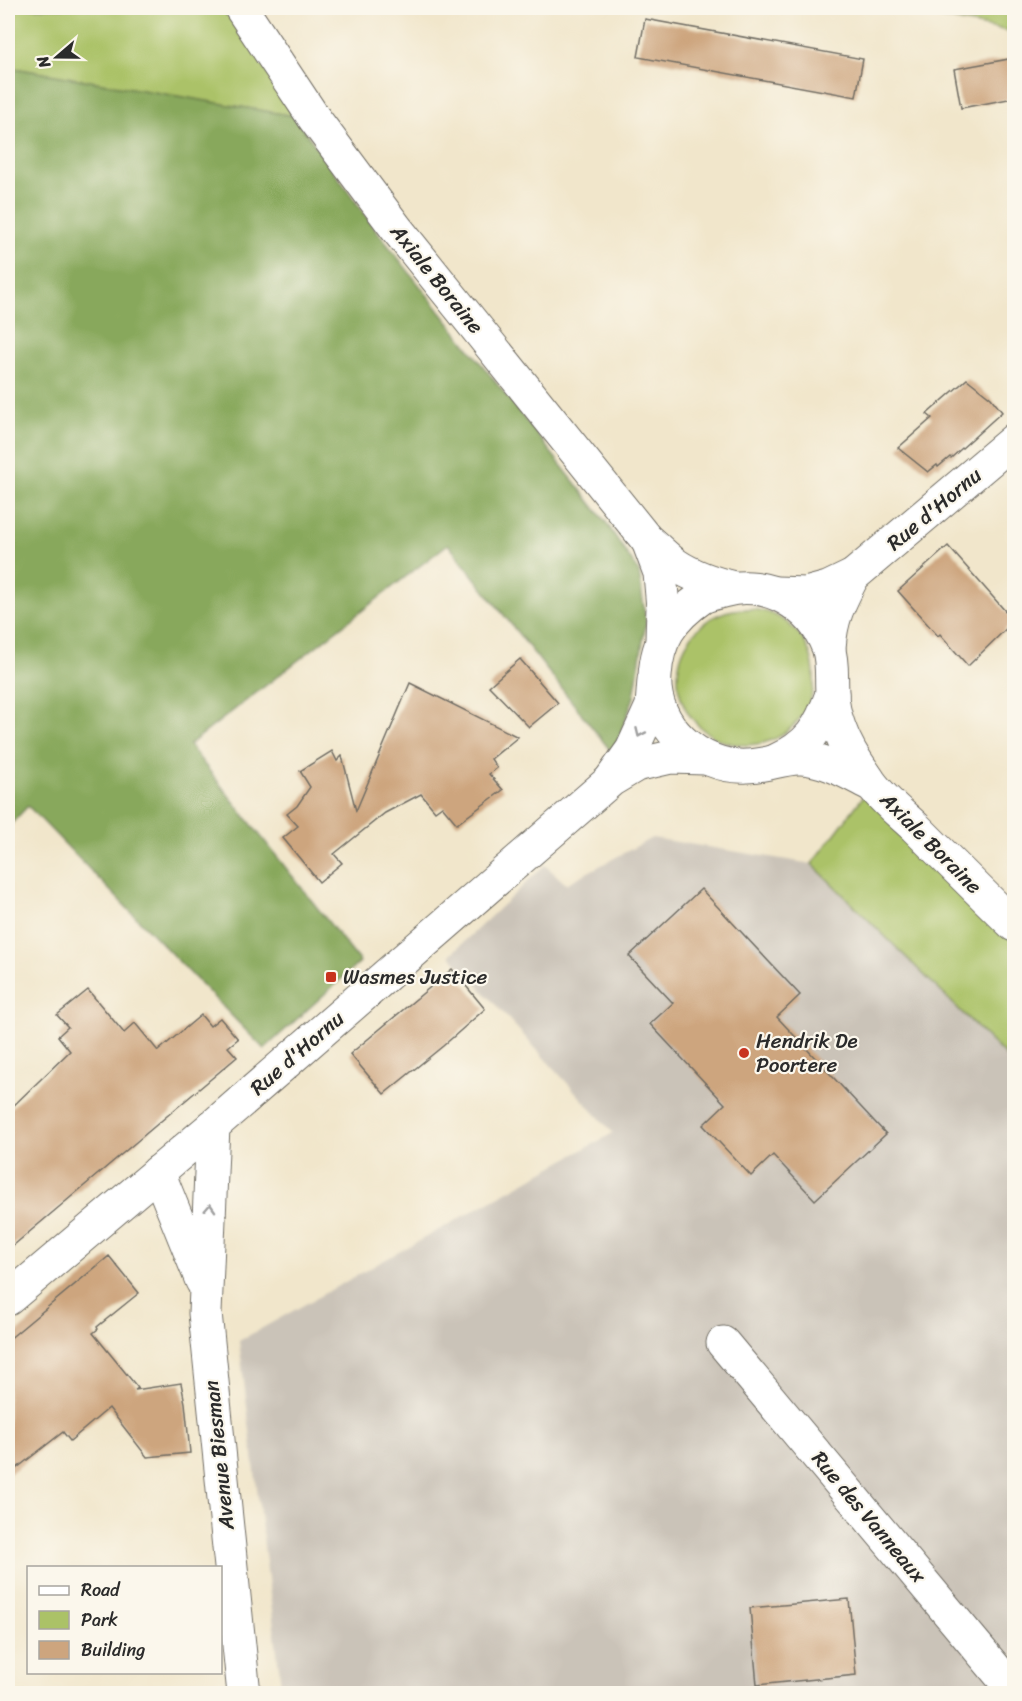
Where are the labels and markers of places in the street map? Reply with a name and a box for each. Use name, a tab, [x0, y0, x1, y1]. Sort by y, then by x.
place label: Wasmes Justice	[343, 958, 488, 996]
marker: Wasmes Justice	[324, 970, 338, 984]
place label: Hendrik De Poortere	[756, 1022, 858, 1084]
marker: Hendrik De Poortere	[737, 1046, 751, 1060]

